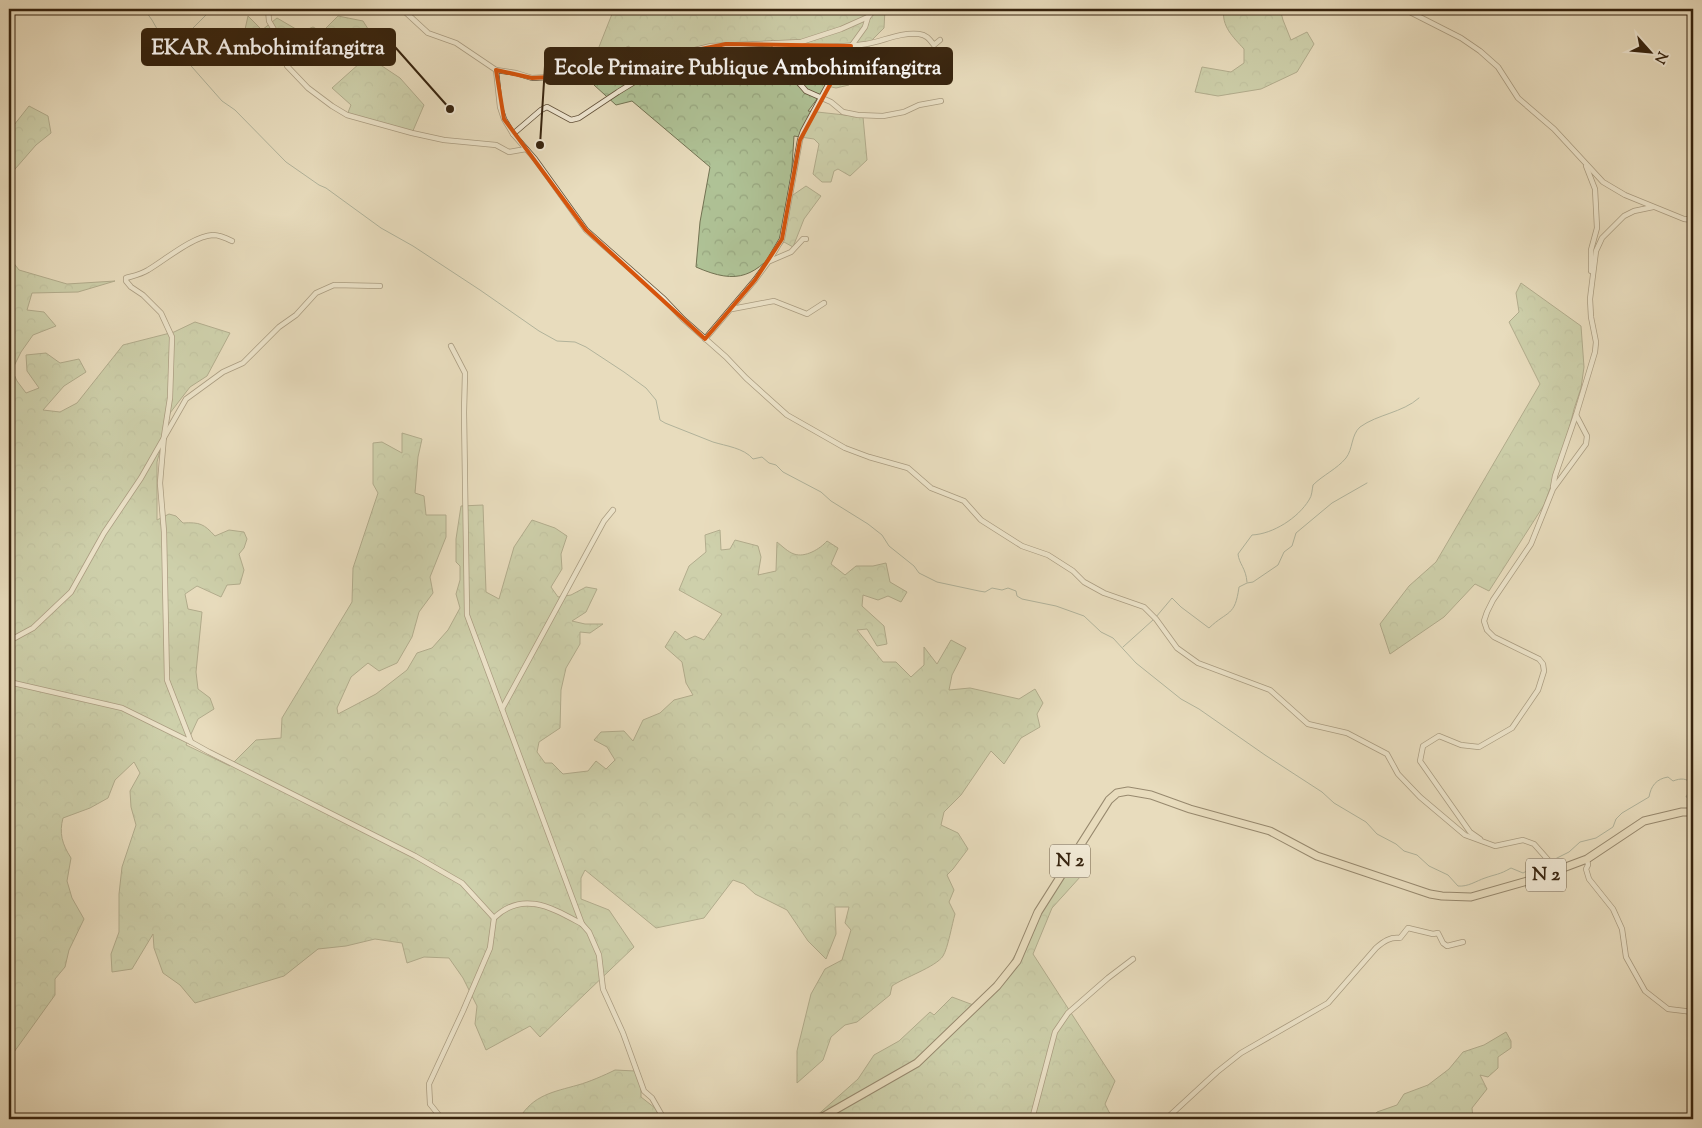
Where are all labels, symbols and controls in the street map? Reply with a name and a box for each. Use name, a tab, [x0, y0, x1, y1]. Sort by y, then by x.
north arrow	[1624, 28, 1674, 78]
callout: EKAR Ambohimifangitra	[142, 29, 395, 65]
text: EKAR Ambohimifangitra	[151, 34, 385, 64]
text: N	[1648, 47, 1671, 67]
callout: Ecole Primaire Publique Ambohimifangitra	[545, 48, 952, 84]
text: Ecole Primaire Publique Ambohimifangitra	[555, 54, 942, 84]
road number: N 2	[1050, 844, 1090, 878]
road number: N 2	[1526, 858, 1566, 892]

